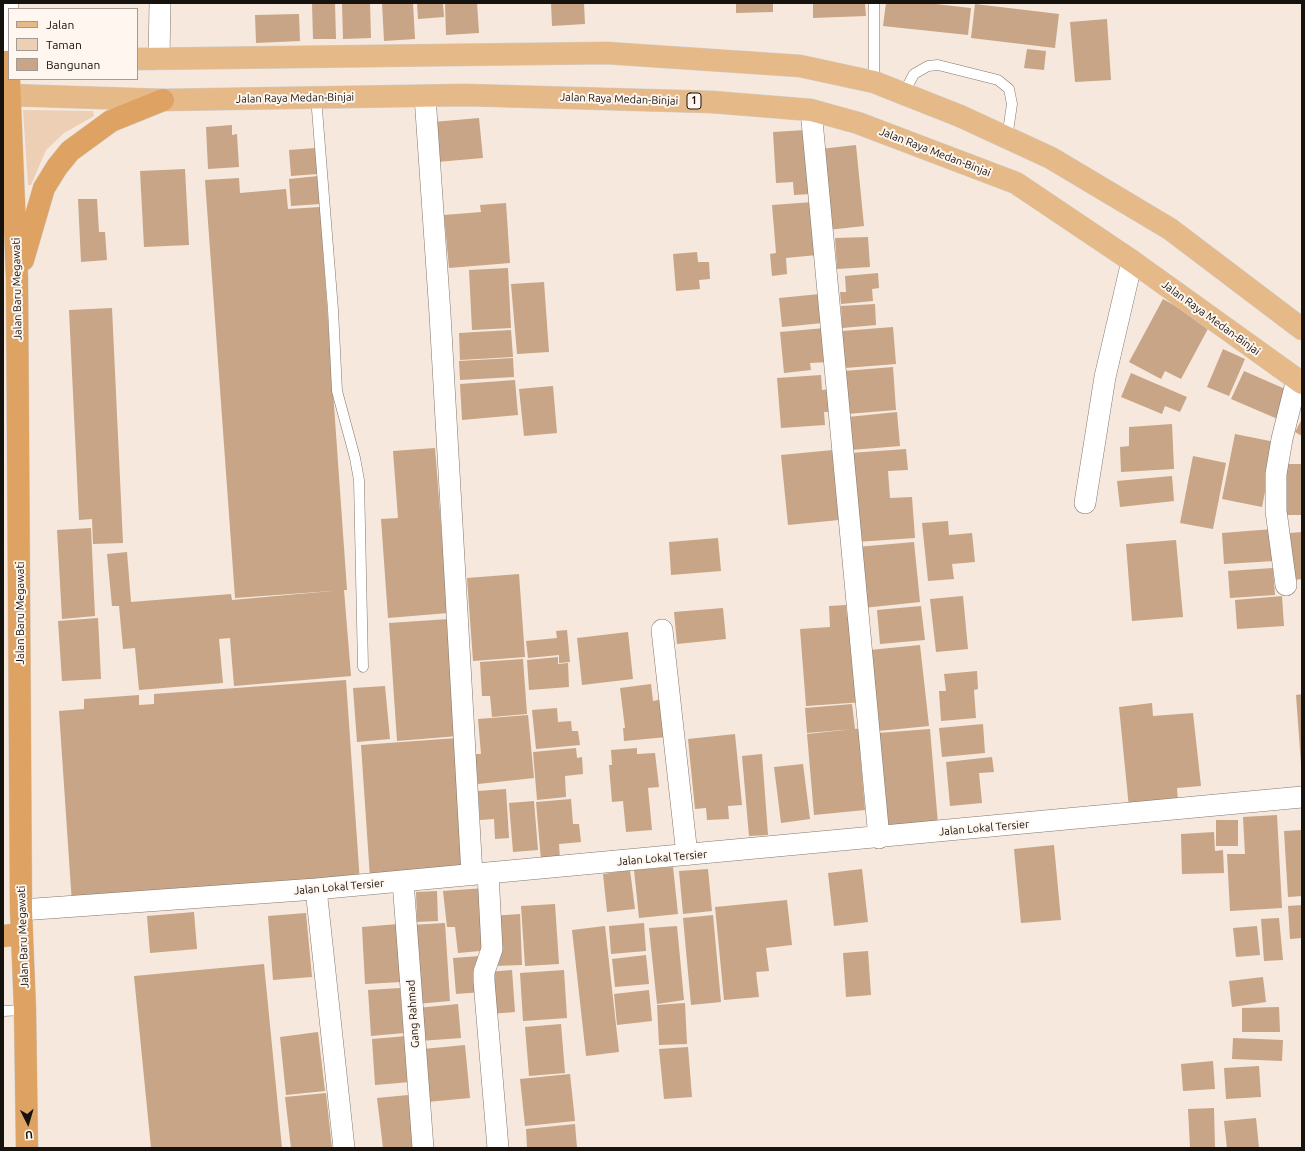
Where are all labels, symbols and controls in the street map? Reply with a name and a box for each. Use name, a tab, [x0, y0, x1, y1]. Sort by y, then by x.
legend	[8, 8, 138, 80]
text: Jalan	[46, 18, 74, 31]
text: Taman	[46, 38, 82, 51]
text: Bangunan	[46, 58, 100, 71]
street label: Jalan Raya Medan-Binjai	[236, 90, 354, 106]
street label: Jalan Raya Medan-Binjai	[560, 90, 678, 108]
road number: 1	[687, 93, 701, 109]
street label: Jalan Raya Medan-Binjai	[877, 125, 993, 179]
street label: Jalan Baru Megawati	[10, 237, 24, 341]
street label: Jalan Raya Medan-Binjai	[1159, 278, 1263, 358]
street label: Jalan Baru Megawati	[13, 562, 27, 664]
street label: Jalan Lokal Tersier	[938, 817, 1030, 839]
street label: Jalan Lokal Tersier	[616, 847, 708, 869]
street label: Jalan Lokal Tersier	[293, 876, 385, 898]
street label: Jalan Baru Megawati	[15, 885, 31, 989]
street label: Gang Rahmad	[404, 979, 422, 1049]
north arrow	[8, 1103, 48, 1143]
text: U	[25, 1129, 33, 1141]

